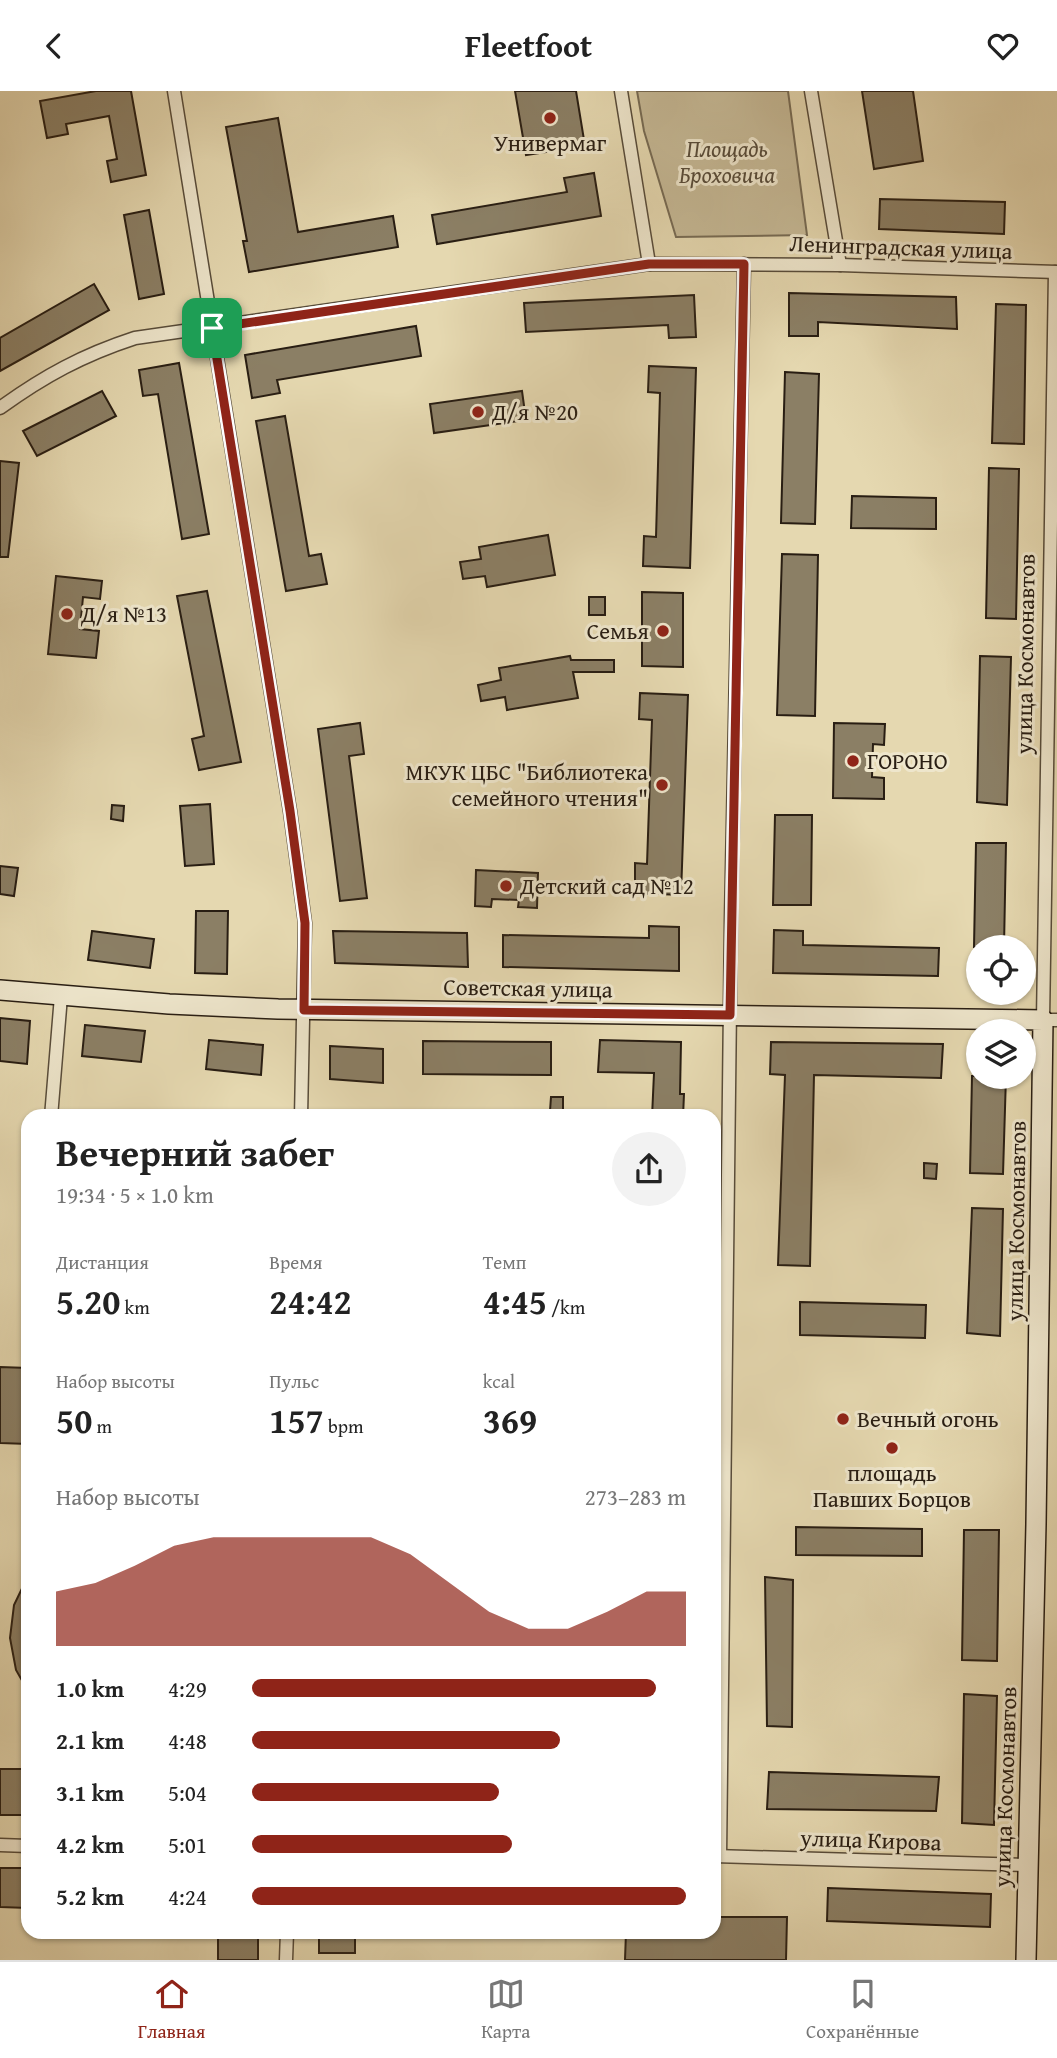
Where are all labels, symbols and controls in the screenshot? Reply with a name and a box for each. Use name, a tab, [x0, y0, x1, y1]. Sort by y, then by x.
text: Fleetfoot	[465, 22, 592, 69]
icon: back	[35, 27, 73, 65]
icon: heart	[984, 27, 1022, 65]
marker: Универмаг	[542, 110, 558, 126]
place label: Универмаг	[494, 126, 607, 159]
park label: Площадь Броховича	[679, 132, 775, 191]
street label: Ленинградская улица	[789, 226, 1013, 267]
pin	[182, 298, 242, 358]
icon: arrive	[193, 309, 231, 347]
place label: Д/я №20	[491, 395, 578, 428]
marker: Д/я №20	[470, 404, 486, 420]
street label: улица Космонавтов	[1006, 553, 1043, 756]
place label: Д/я №13	[80, 597, 167, 630]
marker: Д/я №13	[59, 606, 75, 622]
place label: Семья	[587, 614, 649, 647]
marker: Семья	[655, 623, 671, 639]
place label: ГОРОНО	[867, 744, 948, 777]
marker: ГОРОНО	[845, 753, 861, 769]
place label: МКУК ЦБС "Библиотека семейного чтения"	[406, 755, 648, 814]
marker: МКУК ЦБС "Библиотека семейного чтения"	[654, 777, 670, 793]
place label: Детский сад №12	[519, 869, 694, 902]
marker: Детский сад №12	[498, 878, 514, 894]
map controls	[966, 935, 1036, 1089]
button: locate	[966, 935, 1036, 1005]
street label: Советская улица	[443, 970, 613, 1005]
button: layers	[966, 1019, 1036, 1089]
street label: улица Космонавтов	[997, 1120, 1034, 1323]
text: Вечерний забег	[56, 1124, 334, 1180]
button: share	[612, 1132, 686, 1206]
text: 19:34 · 5 × 1.0 km	[56, 1178, 214, 1211]
text: Дистанция	[56, 1248, 149, 1276]
text: Время	[269, 1248, 322, 1276]
text: Темп	[483, 1248, 527, 1276]
text: 5.20	[56, 1276, 120, 1327]
text: 24:42	[269, 1276, 352, 1327]
text: 4:45	[483, 1276, 547, 1327]
text: km	[120, 1293, 150, 1321]
text: /km	[547, 1293, 585, 1321]
text: Набор высоты	[56, 1367, 175, 1395]
text: Пульс	[269, 1367, 319, 1395]
text: kcal	[483, 1367, 515, 1395]
text: 50	[56, 1395, 92, 1446]
text: 157	[269, 1395, 324, 1446]
text: 369	[483, 1395, 537, 1446]
place label: Вечный огонь	[857, 1402, 999, 1435]
marker: Вечный огонь	[835, 1411, 851, 1427]
text: m	[92, 1412, 112, 1440]
text: bpm	[324, 1412, 364, 1440]
marker: площадь Павших Борцов	[884, 1440, 900, 1456]
place label: площадь Павших Борцов	[813, 1456, 971, 1515]
text: Набор высоты	[56, 1480, 200, 1513]
text: 273–283 m	[585, 1480, 686, 1513]
text: 1.0 km	[56, 1672, 124, 1705]
text: 4:29	[168, 1672, 207, 1705]
street label: улица Космонавтов	[984, 1686, 1024, 1889]
text: 2.1 km	[56, 1724, 124, 1757]
text: 4:48	[168, 1724, 207, 1757]
text: 3.1 km	[56, 1776, 124, 1809]
text: 5:04	[168, 1776, 207, 1809]
street label: улица Кирова	[799, 1821, 942, 1858]
text: 4.2 km	[56, 1828, 124, 1861]
text: 5:01	[168, 1828, 207, 1861]
text: 5.2 km	[56, 1880, 124, 1913]
text: 4:24	[168, 1880, 207, 1913]
tab: Главная	[138, 1975, 205, 2045]
tab: Карта	[481, 1975, 530, 2045]
tab: Сохранённые	[806, 1975, 919, 2045]

